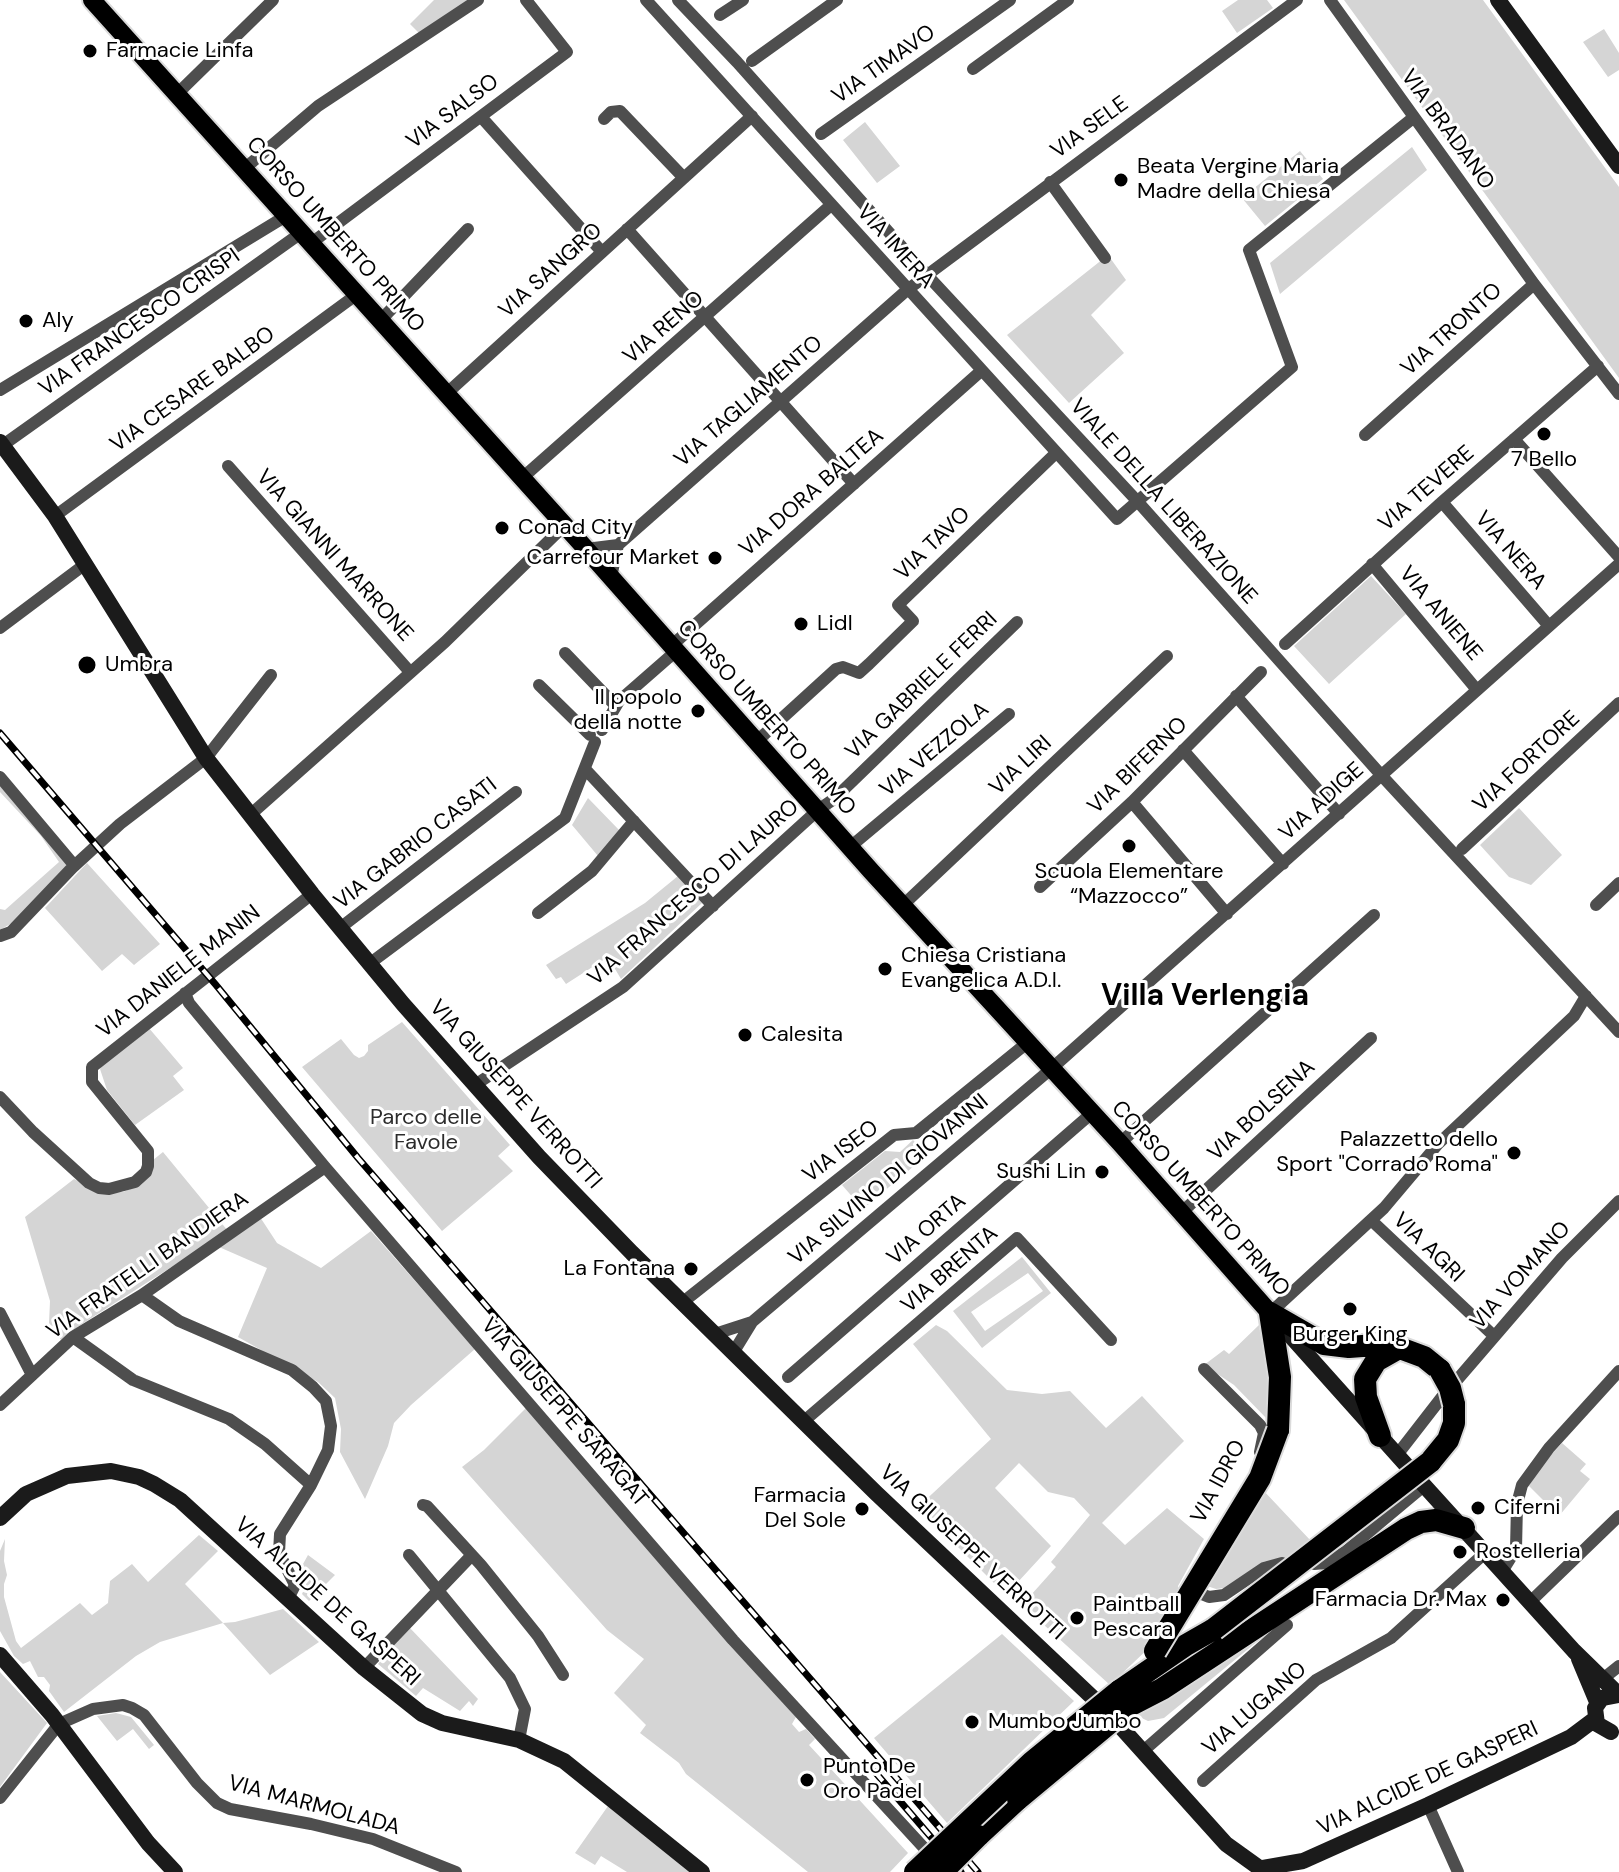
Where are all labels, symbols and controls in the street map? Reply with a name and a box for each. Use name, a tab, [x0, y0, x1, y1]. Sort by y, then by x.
street label: VIA TIMAVO	[827, 20, 941, 110]
place label: Farmacie Linfa	[106, 38, 253, 64]
marker: Farmacie Linfa	[81, 42, 99, 60]
street label: VIA BRADANO	[1395, 65, 1499, 195]
street label: VIA SALSO	[402, 69, 504, 155]
street label: VIA SELE	[1046, 91, 1134, 165]
street label: CORSO UMBERTO PRIMO	[240, 132, 430, 338]
place label: Beata Vergine Maria Madre della Chiesa	[1137, 154, 1339, 206]
marker: Beata Vergine Maria Madre della Chiesa	[1112, 171, 1130, 189]
street label: VIA IMERA	[850, 199, 940, 295]
street label: VIA SANGRO	[494, 218, 608, 324]
street label: VIA FRANCESCO CRISPI	[34, 244, 246, 402]
street label: VIA TRONTO	[1396, 278, 1508, 382]
street label: VIA RENO	[618, 286, 710, 370]
place label: Aly	[42, 308, 74, 334]
marker: Aly	[17, 312, 35, 330]
street label: VIA CESARE BALBO	[106, 321, 280, 459]
street label: VIA TAGLIAMENTO	[670, 331, 828, 473]
street label: VIALE DELLA LIBERAZIONE	[1064, 394, 1262, 610]
street label: VIA DORA BALTEA	[735, 423, 889, 563]
marker: 7 Bello	[1535, 425, 1553, 443]
street label: VIA TEVERE	[1374, 440, 1480, 538]
place label: 7 Bello	[1511, 447, 1577, 473]
street label: VIA GIANNI MARRONE	[250, 465, 418, 647]
street label: VIA TAVO	[890, 502, 976, 586]
street label: VIA NERA	[1469, 506, 1551, 596]
place label: Conad City	[518, 515, 633, 541]
marker: Conad City	[493, 519, 511, 537]
place label: Carrefour Market	[527, 545, 699, 571]
marker: Carrefour Market	[706, 549, 724, 567]
street label: VIA ANIENE	[1393, 561, 1487, 667]
street label: VIA GABRIELE FERRI	[841, 607, 1003, 765]
place label: Lidl	[817, 611, 853, 637]
street label: CORSO UMBERTO PRIMO	[671, 615, 861, 821]
marker: Lidl	[792, 615, 810, 633]
place label: Umbra	[105, 652, 173, 678]
marker: Umbra	[76, 654, 98, 676]
place label: Il popolo della notte	[573, 685, 682, 736]
street label: VIA VEZZOLA	[875, 697, 995, 803]
marker: Il popolo della notte	[689, 702, 707, 720]
street label: VIA FORTORE	[1468, 706, 1586, 818]
street label: VIA BIFERNO	[1083, 712, 1193, 820]
street label: VIA LIRI	[984, 731, 1058, 801]
street label: VIA ADIGE	[1274, 757, 1370, 847]
street label: VIA GABRIO CASATI	[329, 772, 503, 916]
street label: VIA FRANCESCO DI LAURO	[583, 794, 805, 992]
marker: Scuola Elementare “Mazzocco”	[1120, 837, 1138, 855]
place label: Scuola Elementare “Mazzocco”	[1034, 859, 1224, 910]
street label: VIA DANIELE MANIN	[92, 900, 266, 1044]
place label: Chiesa Cristiana Evangelica A.D.I.	[901, 943, 1066, 994]
marker: Chiesa Cristiana Evangelica A.D.I.	[876, 960, 894, 978]
district label: Villa Verlengia	[1101, 979, 1309, 1015]
street label: VIA GIUSEPPE VERROTTI	[423, 995, 607, 1195]
place label: Calesita	[761, 1022, 843, 1048]
marker: Calesita	[736, 1026, 754, 1044]
street label: VIA BOLSENA	[1203, 1055, 1321, 1167]
street label: VIA SILVINO DI GIOVANNI	[784, 1089, 994, 1271]
street label: CORSO UMBERTO PRIMO	[1105, 1096, 1295, 1302]
park label: Parco delle Favole	[370, 1105, 482, 1156]
street label: VIA ISEO	[798, 1115, 884, 1189]
place label: Palazzetto dello Sport "Corrado Roma"	[1276, 1127, 1498, 1178]
marker: Palazzetto dello Sport "Corrado Roma"	[1505, 1144, 1523, 1162]
place label: Sushi Lin	[996, 1159, 1086, 1185]
marker: Sushi Lin	[1093, 1163, 1111, 1181]
street label: VIA FRATELLI BANDIERA	[42, 1186, 254, 1346]
street label: VIA ORTA	[882, 1189, 972, 1271]
street label: VIA AGRI	[1387, 1208, 1469, 1288]
street label: VIA VOMANO	[1465, 1216, 1577, 1336]
street label: VIA BRENTA	[896, 1221, 1004, 1319]
place label: La Fontana	[563, 1256, 675, 1282]
marker: La Fontana	[682, 1260, 700, 1278]
marker: Burger King	[1341, 1300, 1359, 1318]
street label: VIA GIUSEPPE SARAGAT	[475, 1313, 653, 1513]
place label: Burger King	[1292, 1322, 1408, 1348]
street label: VIA IDRO	[1186, 1436, 1252, 1528]
street label: VIA GIUSEPPE VERROTTI	[873, 1460, 1071, 1646]
place label: Farmacia Del Sole	[753, 1483, 846, 1534]
place label: Ciferni	[1494, 1495, 1561, 1521]
marker: Ciferni	[1469, 1499, 1487, 1517]
marker: Farmacia Del Sole	[853, 1500, 871, 1518]
street label: VIA ALCIDE DE GASPERI	[229, 1512, 425, 1692]
place label: Rostelleria	[1476, 1539, 1581, 1565]
marker: Rostelleria	[1451, 1543, 1469, 1561]
place label: Farmacia Dr. Max	[1315, 1587, 1487, 1613]
marker: Farmacia Dr. Max	[1494, 1591, 1512, 1609]
place label: Paintball Pescara	[1093, 1592, 1179, 1644]
marker: Paintball Pescara	[1068, 1609, 1086, 1627]
street label: VIA LUGANO	[1198, 1657, 1312, 1761]
place label: Mumbo Jumbo	[988, 1709, 1141, 1735]
marker: Mumbo Jumbo	[963, 1713, 981, 1731]
street label: VIA ALCIDE DE GASPERI	[1314, 1716, 1542, 1842]
place label: Punto De Oro Padel	[823, 1754, 922, 1806]
street label: VIA MARMOLADA	[225, 1770, 403, 1842]
marker: Punto De Oro Padel	[798, 1771, 816, 1789]

